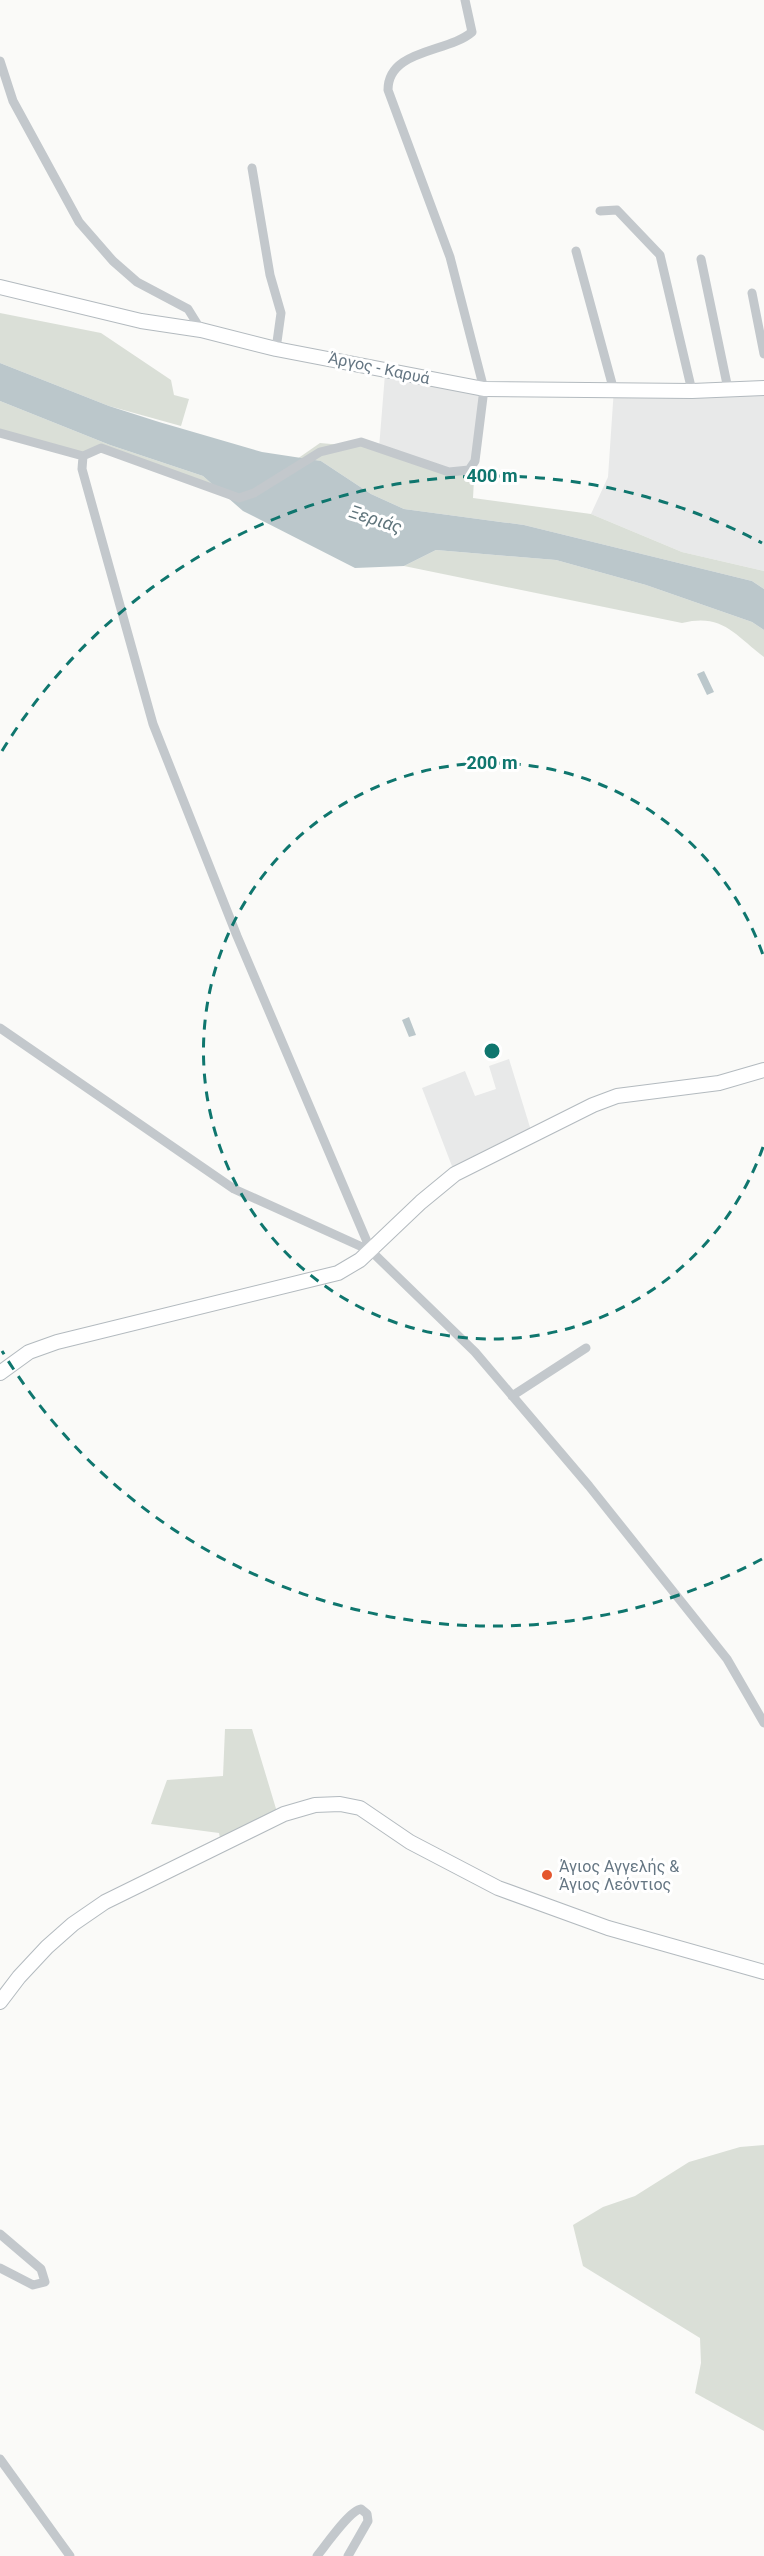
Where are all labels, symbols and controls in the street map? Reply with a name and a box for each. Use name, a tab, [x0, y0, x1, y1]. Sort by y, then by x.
street label: Άργος - Καρυά	[327, 348, 431, 388]
text: 400 m	[466, 465, 518, 486]
water label: Ξεριάς	[347, 501, 405, 537]
text: 200 m	[466, 752, 518, 773]
centre of rings	[482, 1041, 502, 1061]
place label: Άγιος Αγγελής & Άγιος Λεόντιος	[559, 1857, 679, 1894]
marker: Άγιος Αγγελής & Άγιος Λεόντιος	[540, 1868, 554, 1882]

